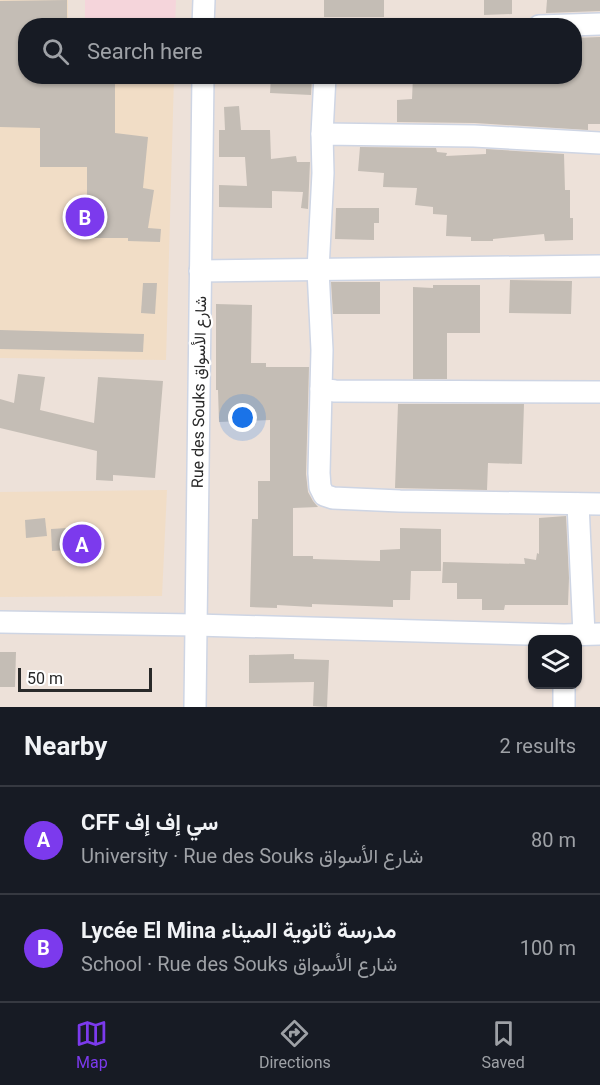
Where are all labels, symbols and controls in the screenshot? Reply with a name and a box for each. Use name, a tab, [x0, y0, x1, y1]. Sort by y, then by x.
search box	[18, 18, 582, 84]
icon: search	[39, 35, 72, 68]
text: Search here	[87, 39, 203, 64]
pin: B	[66, 194, 104, 240]
street label: Rue des Souks شارع الأسواق	[188, 296, 212, 488]
your location	[228, 403, 257, 432]
pin: A	[62, 522, 101, 566]
map controls	[528, 635, 582, 689]
button: layers	[528, 635, 582, 689]
scale bar	[18, 665, 152, 692]
text: 50 m	[27, 669, 63, 688]
text: Nearby	[24, 731, 107, 761]
text: 2 results	[500, 734, 576, 758]
text: CFF سي إف إف	[81, 810, 218, 835]
text: A	[37, 828, 50, 852]
text: 80 m	[531, 828, 576, 852]
text: University · Rue des Souks شارع الأسواق	[81, 844, 423, 868]
text: Lycée El Mina مدرسة ثانوية الميناء	[81, 918, 396, 943]
text: B	[37, 936, 50, 960]
text: 100 m	[520, 936, 576, 960]
text: School · Rue des Souks شارع الأسواق	[81, 952, 397, 976]
tab: Map	[75, 1017, 108, 1072]
tab: Directions	[259, 1017, 331, 1072]
tab: Saved	[481, 1017, 525, 1072]

